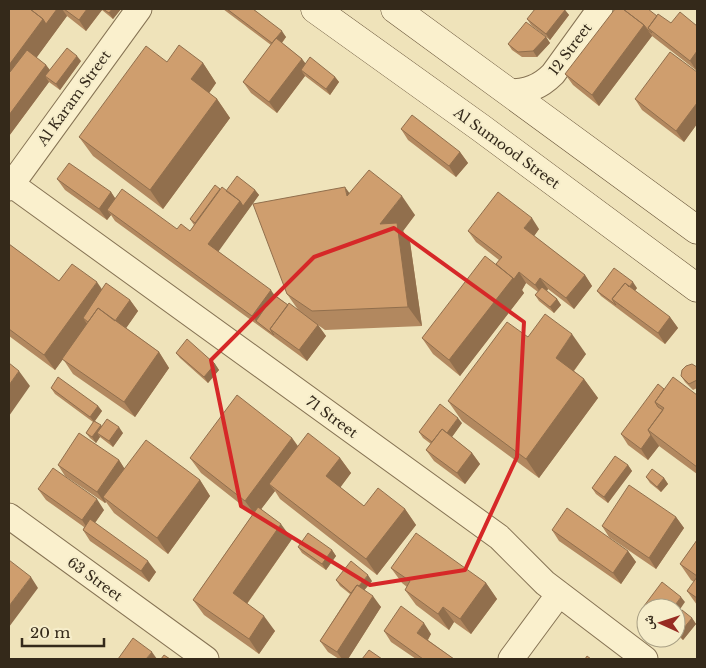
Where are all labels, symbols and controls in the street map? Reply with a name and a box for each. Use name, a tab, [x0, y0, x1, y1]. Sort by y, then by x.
street label: 12 Street	[544, 19, 596, 79]
street label: Al Karam Street	[33, 46, 115, 150]
street label: Al Sumood Street	[450, 103, 564, 193]
street label: 71 Street	[303, 392, 362, 442]
street label: 63 Street	[64, 553, 127, 605]
north arrow	[636, 598, 686, 648]
text: ش	[639, 614, 657, 630]
scale bar	[22, 616, 105, 648]
text: 20 m	[30, 623, 70, 642]

